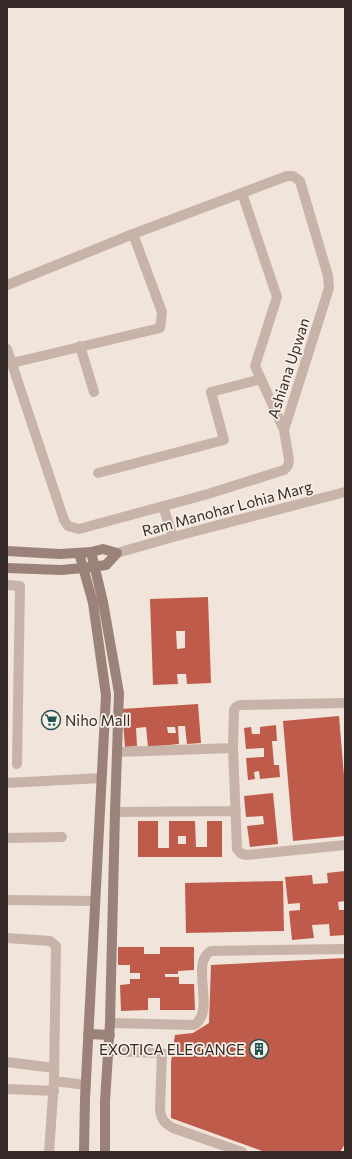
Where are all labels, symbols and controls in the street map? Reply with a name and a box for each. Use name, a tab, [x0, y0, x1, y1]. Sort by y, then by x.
street label: Ashiana Upwan	[263, 315, 313, 421]
street label: Ram Manohar Lohia Marg	[140, 477, 314, 539]
supermarket icon: Niho Mall	[40, 709, 62, 731]
place label: Niho Mall	[65, 711, 130, 729]
building icon: EXOTICA ELEGANCE	[248, 1038, 270, 1060]
place label: EXOTICA ELEGANCE	[99, 1040, 245, 1058]

